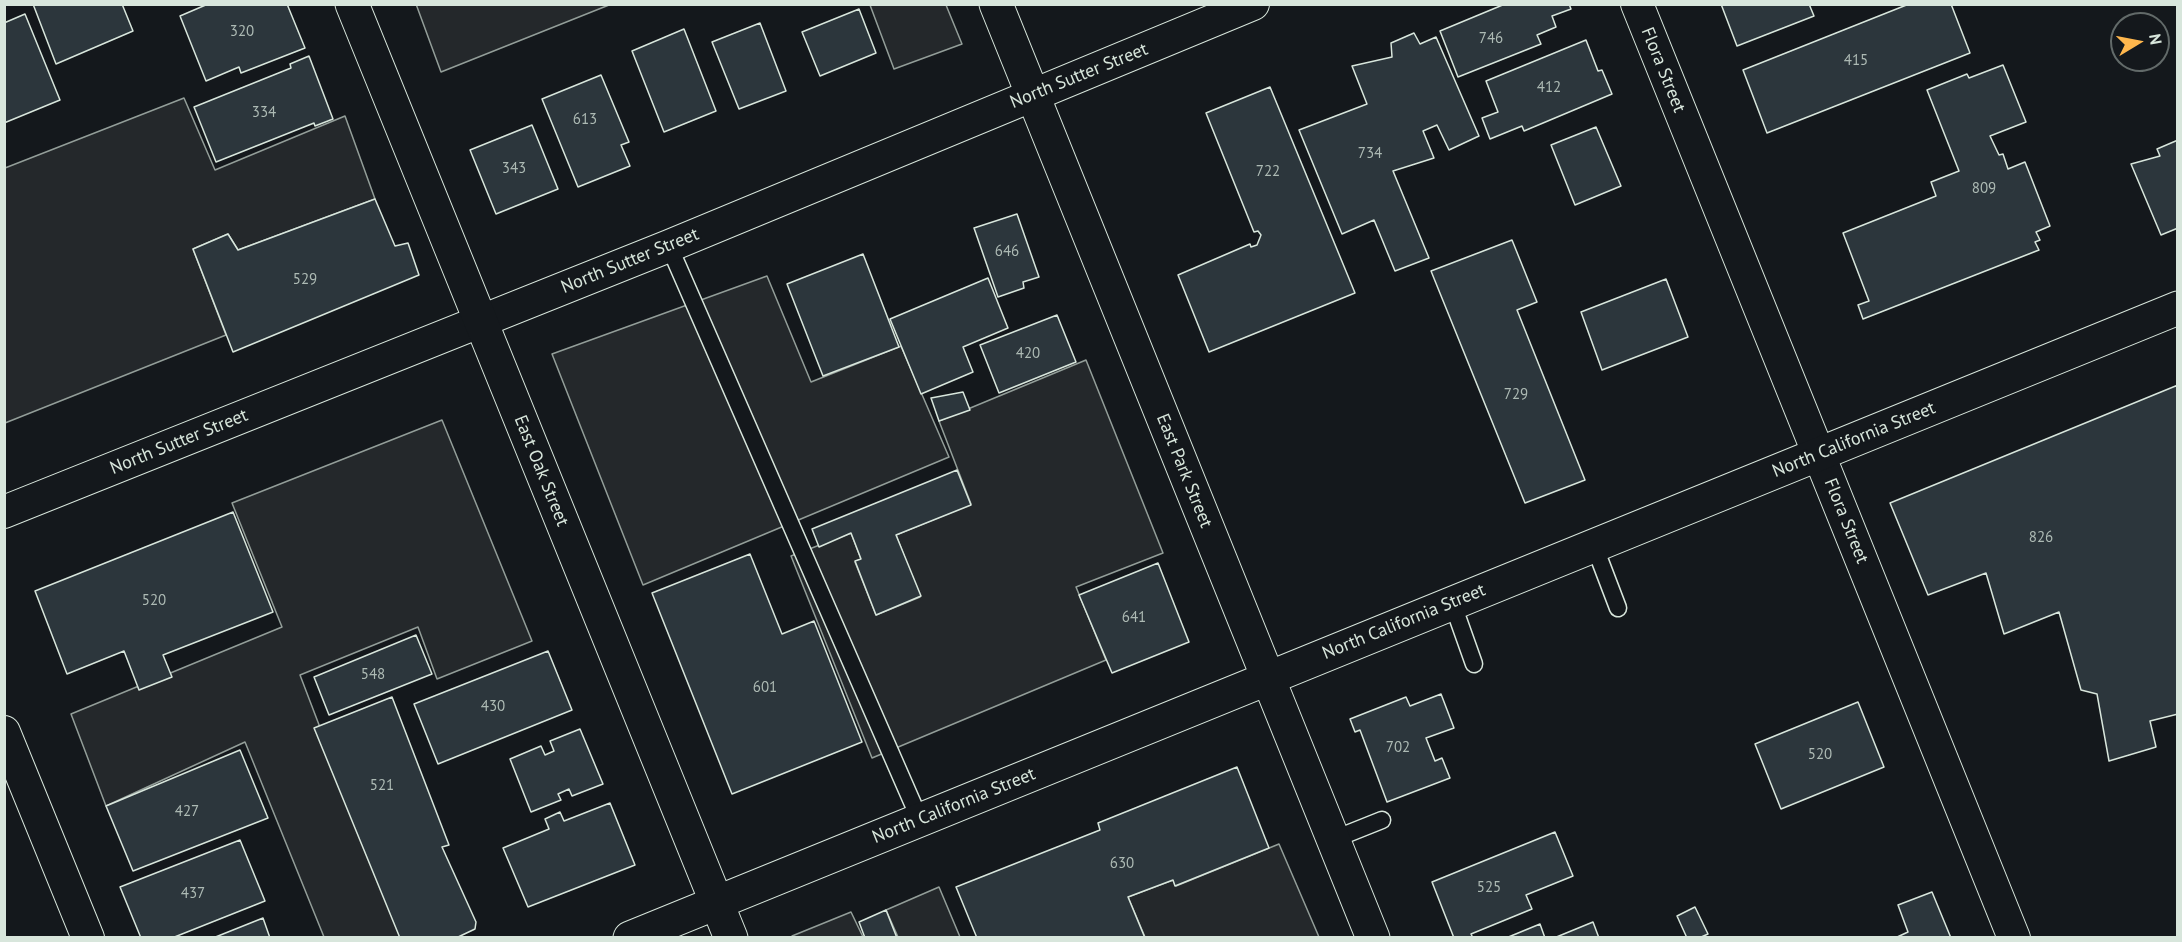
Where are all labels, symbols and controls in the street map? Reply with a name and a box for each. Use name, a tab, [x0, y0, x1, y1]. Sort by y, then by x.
north arrow	[2110, 12, 2170, 72]
house number: 320	[230, 23, 254, 41]
street label: Flora Street	[1636, 24, 1690, 116]
house number: 746	[1479, 30, 1503, 48]
text: N	[2145, 32, 2167, 46]
street label: North Sutter Street	[1007, 39, 1151, 113]
house number: 415	[1844, 52, 1868, 70]
house number: 412	[1537, 79, 1561, 97]
house number: 334	[252, 104, 276, 122]
house number: 613	[573, 111, 597, 129]
house number: 734	[1358, 145, 1382, 163]
house number: 343	[502, 160, 526, 178]
house number: 722	[1256, 163, 1280, 181]
house number: 809	[1972, 180, 1996, 198]
street label: North Sutter Street	[558, 224, 702, 298]
house number: 646	[995, 243, 1019, 261]
house number: 529	[293, 271, 317, 289]
house number: 420	[1016, 345, 1040, 363]
house number: 729	[1504, 386, 1528, 404]
street label: North California Street	[1769, 397, 1939, 483]
street label: North Sutter Street	[107, 405, 251, 479]
street label: East Park Street	[1151, 411, 1217, 531]
street label: East Oak Street	[509, 412, 573, 530]
street label: Flora Street	[1819, 475, 1873, 567]
house number: 826	[2029, 529, 2053, 547]
street label: North California Street	[1319, 579, 1489, 665]
house number: 520	[142, 592, 166, 610]
house number: 641	[1122, 609, 1146, 627]
house number: 548	[361, 666, 385, 684]
house number: 601	[753, 679, 777, 697]
house number: 430	[481, 698, 505, 716]
house number: 702	[1386, 739, 1410, 757]
house number: 520	[1808, 746, 1832, 764]
street label: North California Street	[869, 763, 1039, 849]
house number: 521	[370, 777, 394, 795]
house number: 427	[175, 803, 199, 821]
house number: 630	[1110, 855, 1134, 873]
house number: 525	[1477, 879, 1501, 897]
house number: 437	[181, 885, 205, 903]

